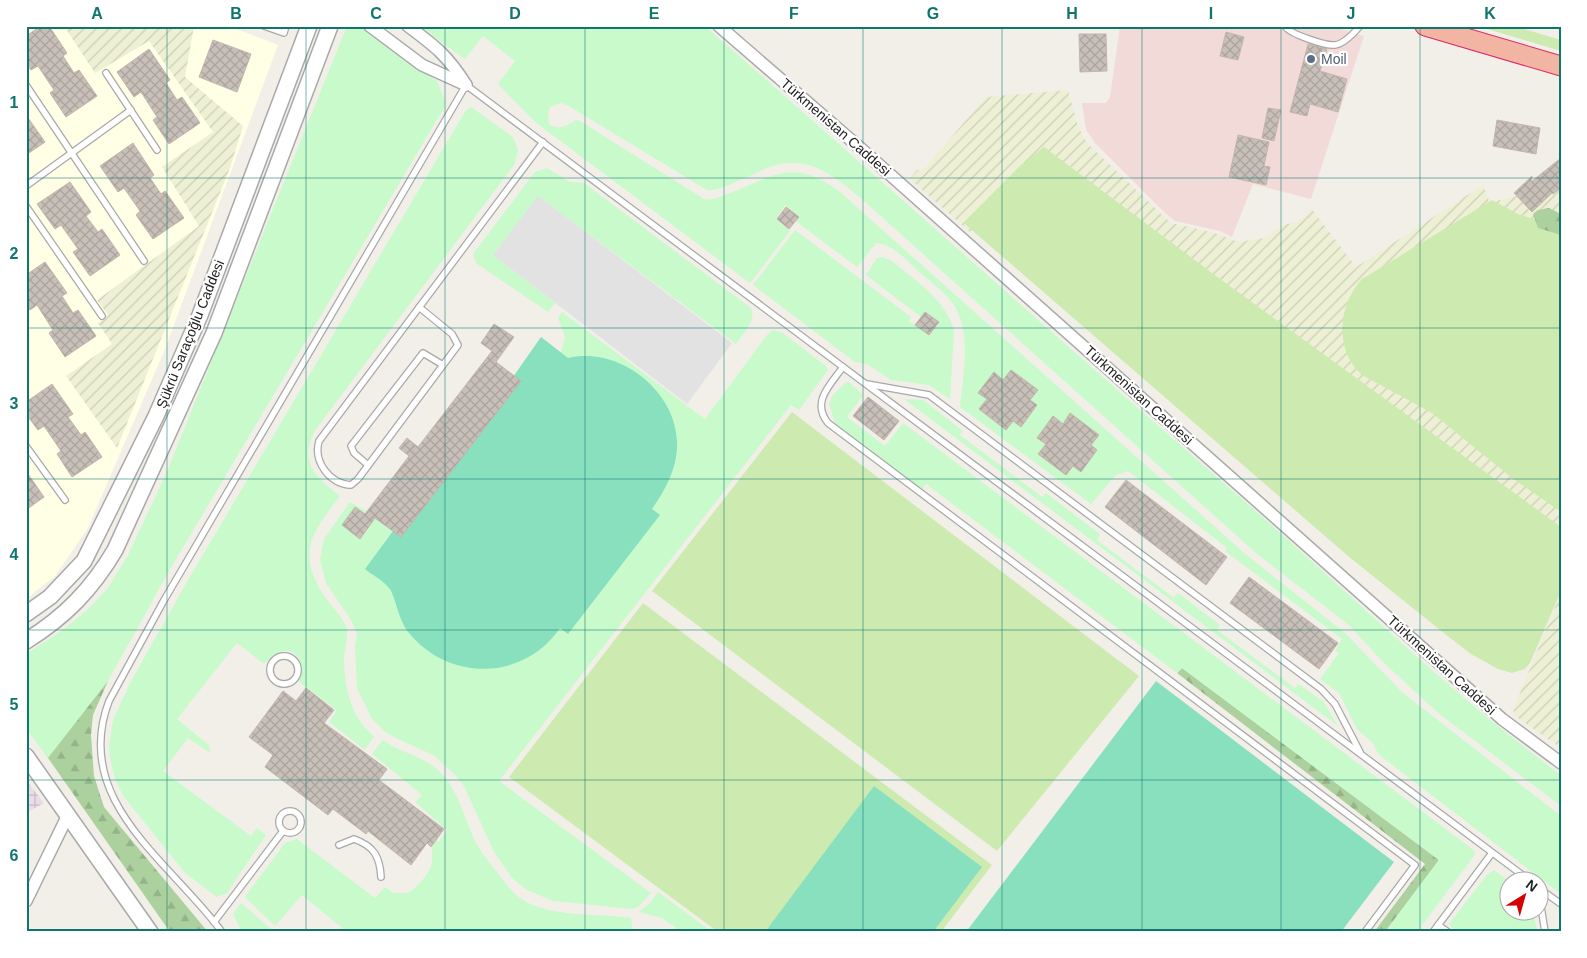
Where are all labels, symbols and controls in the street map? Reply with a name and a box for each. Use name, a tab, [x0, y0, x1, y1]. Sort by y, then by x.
text: A	[91, 5, 103, 22]
text: B	[230, 5, 242, 22]
text: C	[370, 5, 382, 22]
text: D	[509, 5, 521, 22]
text: E	[649, 5, 660, 22]
text: F	[789, 5, 799, 22]
text: G	[927, 5, 939, 22]
text: H	[1066, 5, 1078, 22]
text: I	[1209, 5, 1213, 22]
text: J	[1347, 5, 1355, 22]
text: K	[1484, 5, 1496, 22]
place label: Moil	[1321, 51, 1347, 67]
marker: Moil	[1305, 53, 1317, 65]
street label: Türkmenistan Caddesi	[778, 75, 894, 179]
text: 1	[10, 94, 19, 111]
text: 2	[10, 245, 19, 262]
street label: Şükrü Saraçoğlu Caddesi	[153, 257, 227, 411]
street label: Türkmenistan Caddesi	[1082, 342, 1196, 448]
text: 3	[10, 395, 19, 412]
text: 4	[10, 546, 19, 563]
street label: Türkmenistan Caddesi	[1385, 612, 1499, 718]
text: 5	[10, 696, 19, 713]
text: 6	[10, 847, 19, 864]
north arrow	[1500, 870, 1550, 920]
text: N	[1523, 876, 1541, 895]

